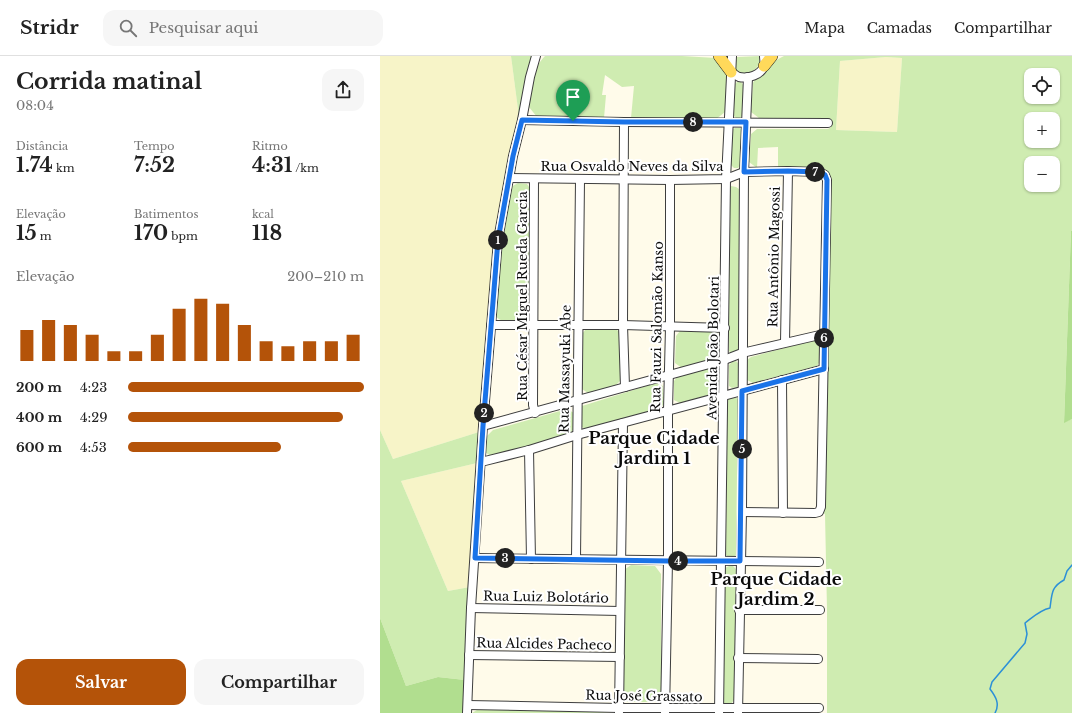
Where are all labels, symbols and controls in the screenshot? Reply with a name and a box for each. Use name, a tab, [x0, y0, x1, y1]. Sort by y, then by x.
search box	[103, 10, 383, 46]
text: Stridr	[20, 16, 79, 39]
icon: search	[117, 17, 139, 39]
text: Pesquisar aqui	[149, 18, 258, 37]
text: Mapa	[804, 19, 845, 37]
text: Camadas	[867, 19, 932, 37]
text: Compartilhar	[954, 19, 1052, 37]
text: Corrida matinal	[16, 68, 202, 95]
map controls	[1024, 68, 1060, 192]
button: locate	[1024, 68, 1060, 104]
button: share	[322, 69, 364, 111]
pin	[556, 80, 590, 121]
icon: arrive	[562, 86, 584, 108]
text: 08:04	[16, 97, 54, 114]
pin: 8	[683, 112, 703, 132]
button: +	[1024, 112, 1060, 148]
text: 8	[690, 115, 697, 129]
text: Distância	[16, 139, 68, 153]
text: Tempo	[134, 139, 174, 153]
text: Ritmo	[252, 139, 288, 153]
text: 1.74	[16, 153, 53, 177]
text: 7:52	[134, 153, 175, 177]
text: 4:31	[252, 153, 292, 177]
button: −	[1024, 156, 1060, 192]
street label: Rua Osvaldo Neves da Silva	[541, 158, 724, 175]
text: km	[53, 161, 75, 175]
text: /km	[292, 161, 319, 175]
pin: 7	[805, 162, 825, 182]
text: 7	[812, 165, 818, 179]
street label: Rua Antônio Magossi	[764, 186, 784, 328]
street label: Rua César Miguel Rueda Garcia	[514, 190, 531, 401]
text: Elevação	[16, 207, 66, 221]
text: Batimentos	[134, 207, 198, 221]
text: kcal	[252, 207, 274, 221]
text: 15	[16, 221, 37, 245]
text: 170	[134, 221, 168, 245]
text: 118	[252, 221, 282, 245]
text: m	[37, 229, 52, 243]
text: bpm	[168, 229, 198, 243]
pin: 1	[488, 230, 508, 250]
text: 1	[496, 233, 500, 247]
street label: Rua Fauzi Salomão Kanso	[647, 241, 667, 413]
text: Elevação	[16, 268, 75, 285]
text: 200–210 m	[287, 268, 364, 285]
street label: Avenida João Bolotari	[703, 275, 723, 421]
street label: Rua Massayuki Abe	[555, 305, 575, 433]
pin: 6	[814, 328, 834, 348]
text: 6	[820, 331, 828, 345]
text: 200 m	[16, 379, 62, 396]
text: 4:23	[80, 379, 107, 396]
pin: 2	[474, 403, 494, 423]
text: 2	[480, 406, 488, 420]
text: 400 m	[16, 409, 62, 426]
text: 4:29	[80, 409, 108, 426]
district label: Parque Cidade Jardim 1	[588, 428, 720, 469]
text: 600 m	[16, 439, 62, 456]
text: 4:53	[80, 439, 107, 456]
pin: 5	[732, 439, 752, 459]
text: 5	[739, 442, 745, 456]
pin: 3	[495, 548, 515, 568]
text: 3	[501, 551, 509, 565]
pin: 4	[668, 551, 688, 571]
text: 4	[674, 554, 682, 568]
district label: Parque Cidade Jardim 2	[710, 569, 842, 610]
street label: Rua Luiz Bolotário	[483, 587, 609, 607]
street label: Rua Alcides Pacheco	[476, 634, 612, 654]
button: Salvar	[16, 659, 186, 705]
button: Compartilhar	[194, 659, 364, 705]
street label: Rua José Grassato	[585, 686, 703, 706]

